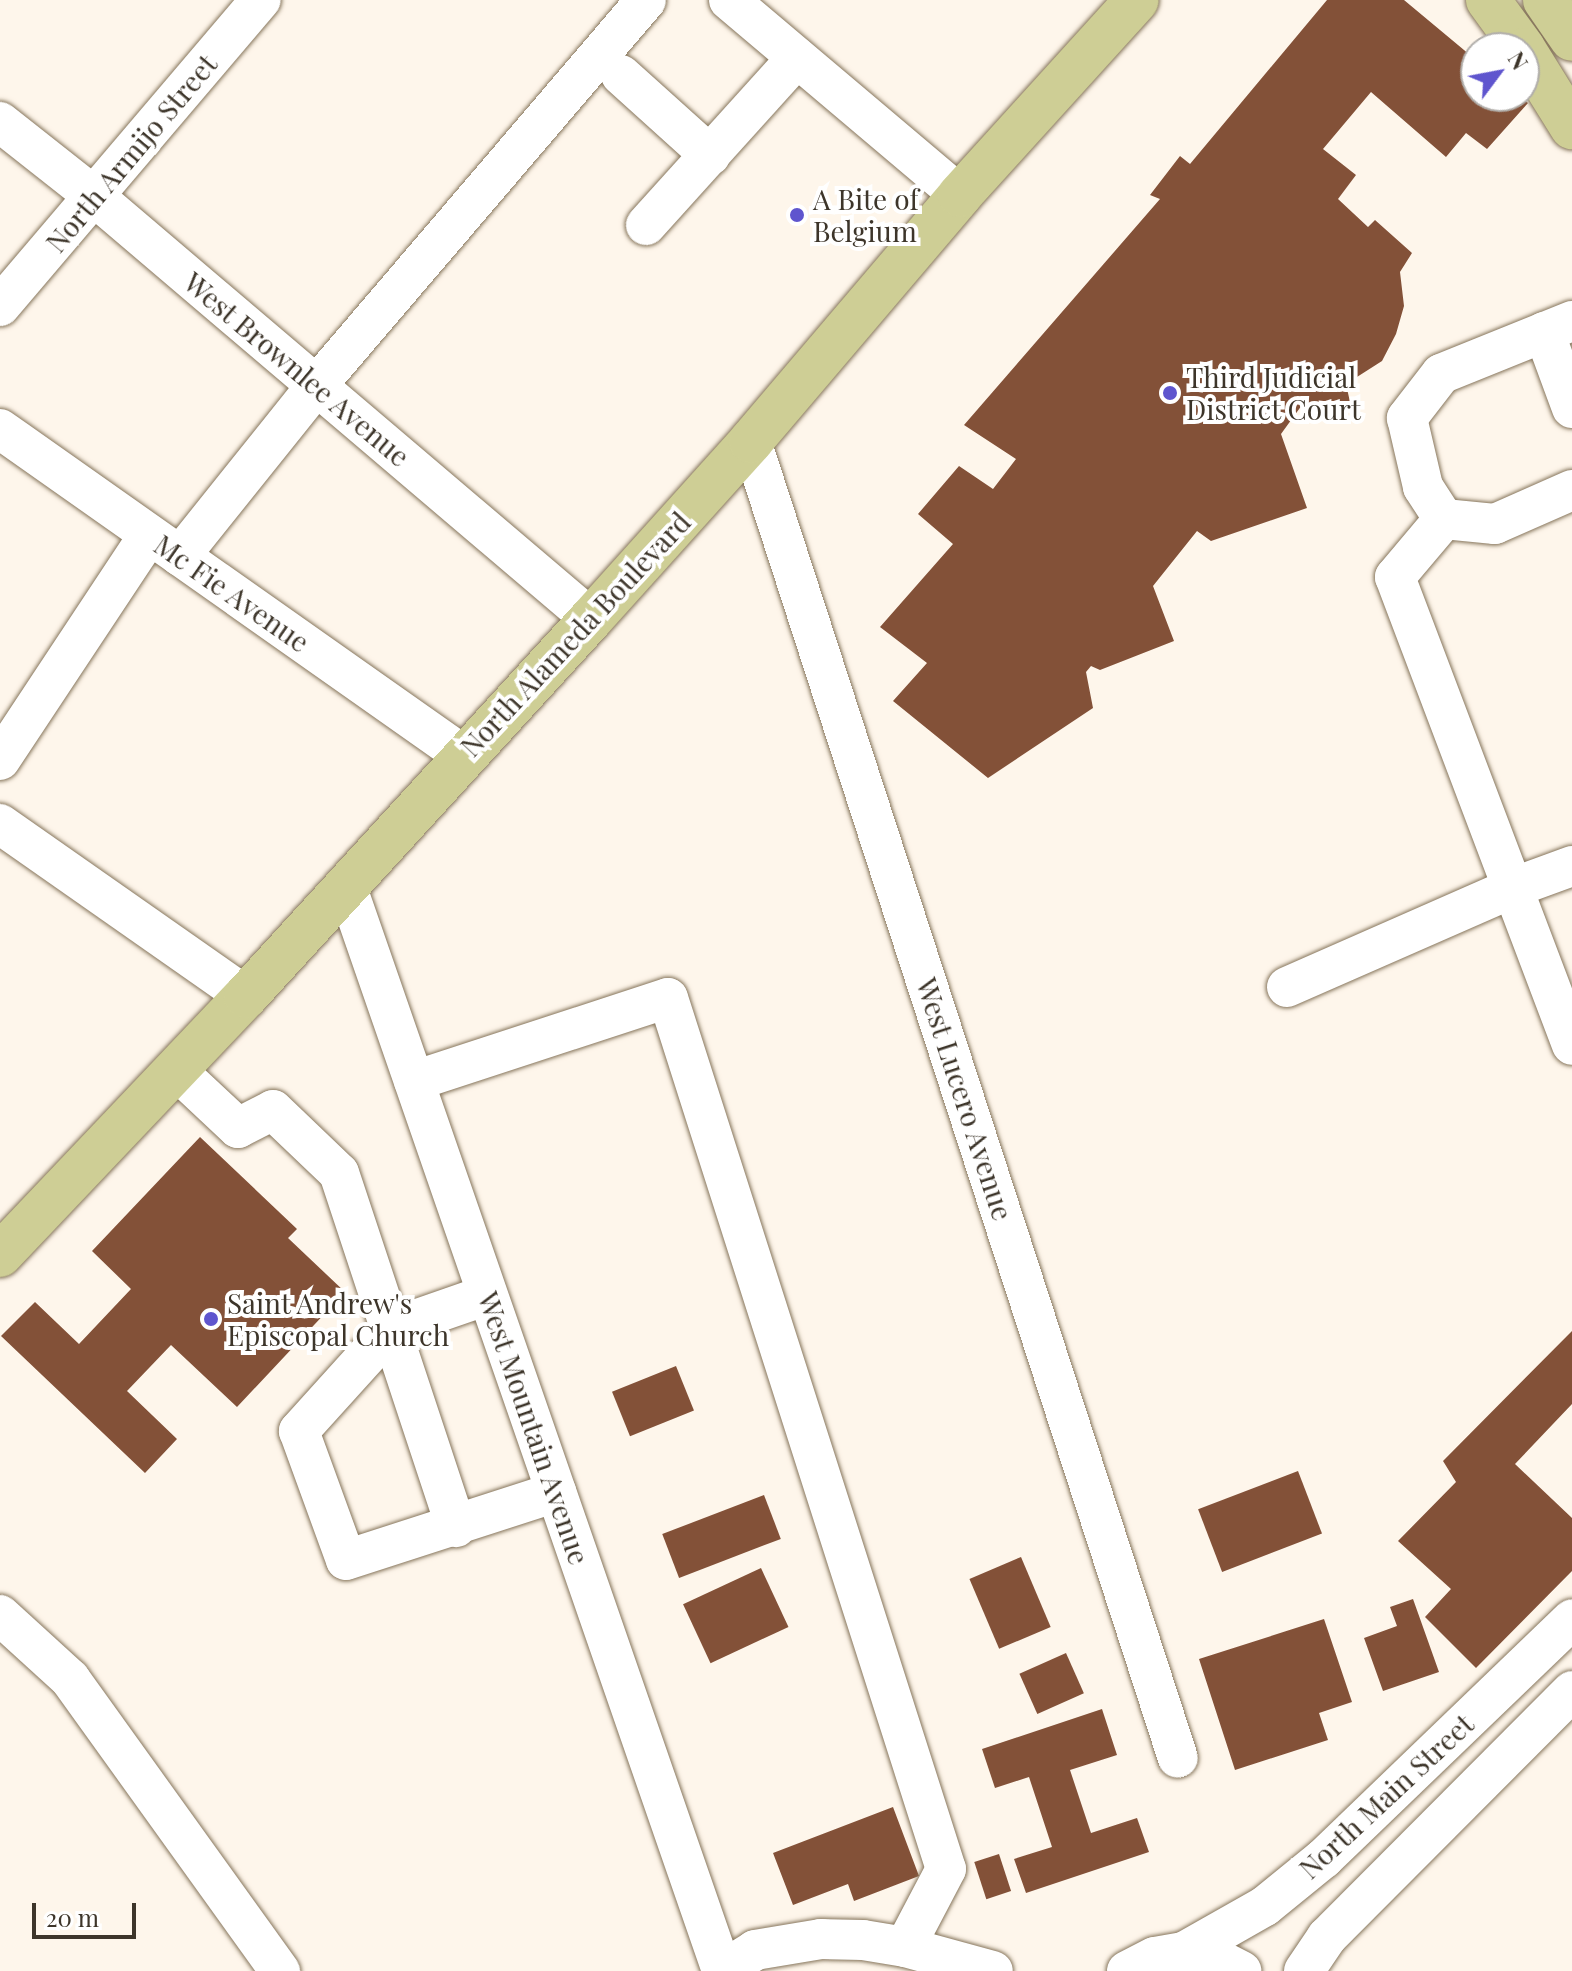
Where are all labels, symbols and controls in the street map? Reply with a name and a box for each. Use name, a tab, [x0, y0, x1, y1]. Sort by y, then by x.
north arrow	[1460, 32, 1540, 112]
text: N	[1502, 46, 1536, 75]
street label: North Armijo Street	[38, 47, 224, 259]
place label: A Bite of Belgium	[813, 182, 919, 248]
marker: A Bite of Belgium	[788, 206, 806, 224]
street label: West Brownlee Avenue	[177, 265, 417, 473]
place label: Third Judicial District Court	[1186, 360, 1361, 426]
marker: Third Judicial District Court	[1161, 384, 1179, 402]
street label: North Alameda Boulevard	[453, 505, 697, 763]
street label: Mc Fie Avenue	[148, 527, 316, 659]
street label: West Lucero Avenue	[910, 973, 1020, 1225]
place label: Saint Andrew's Episcopal Church	[227, 1286, 449, 1352]
street label: West Mountain Avenue	[471, 1287, 597, 1569]
marker: Saint Andrew's Episcopal Church	[202, 1310, 220, 1328]
street label: North Main Street	[1292, 1707, 1480, 1885]
scale bar	[36, 1887, 140, 1937]
text: 20 m	[46, 1901, 99, 1933]

